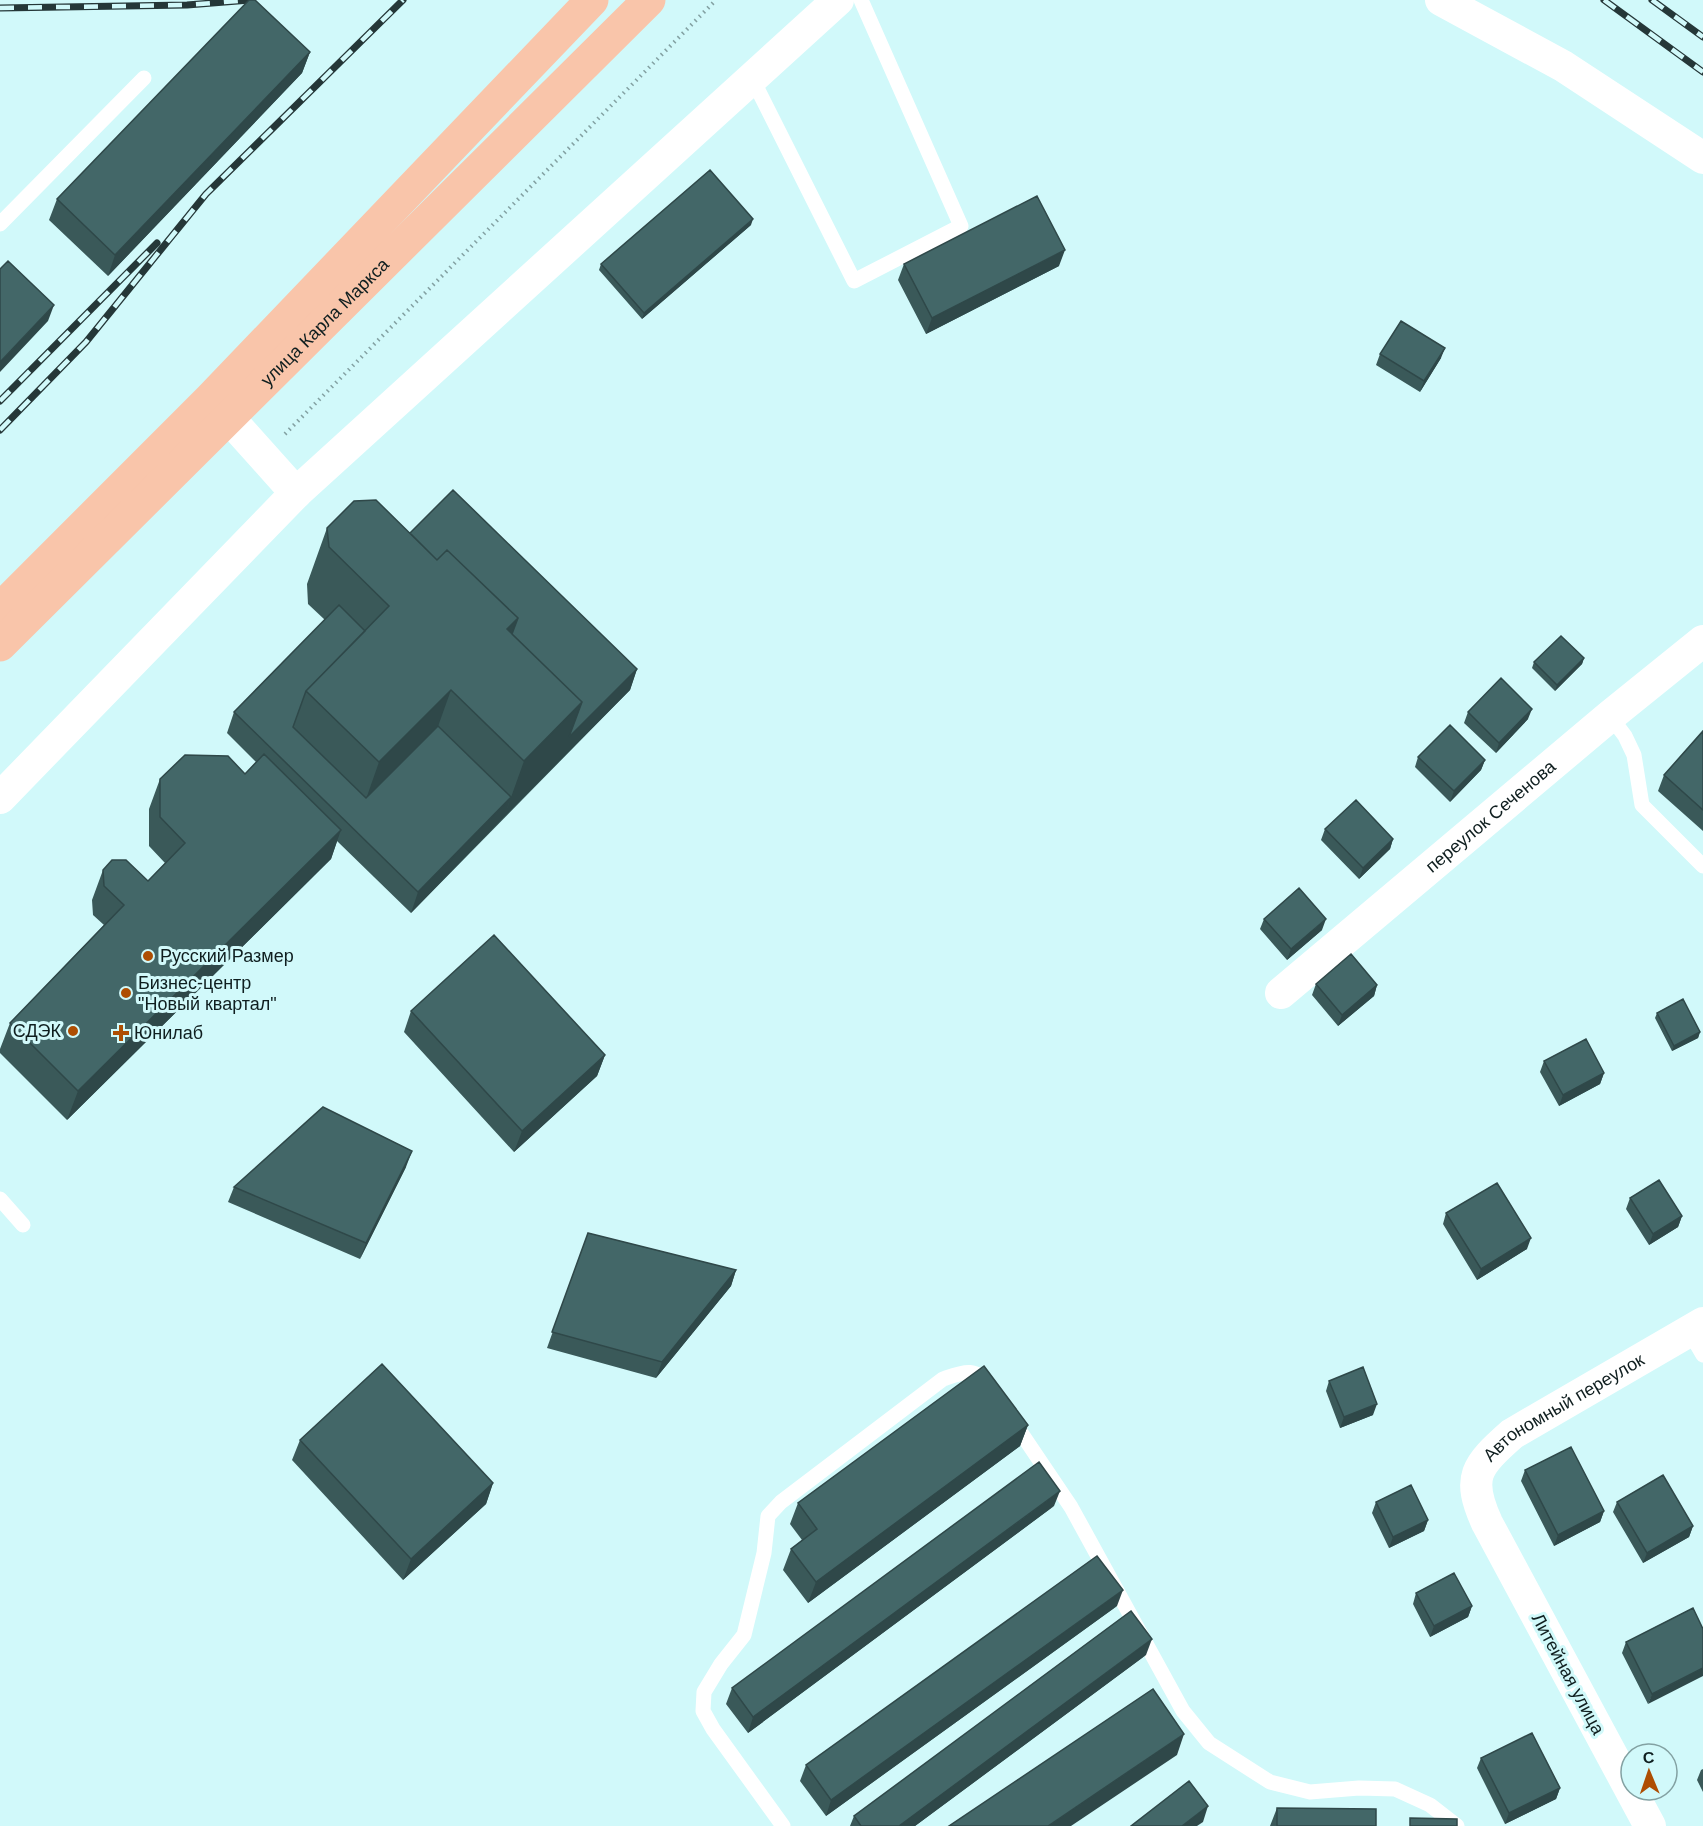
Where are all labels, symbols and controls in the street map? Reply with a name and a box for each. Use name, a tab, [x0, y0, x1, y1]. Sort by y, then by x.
street label: улица Карла Маркса	[257, 254, 394, 390]
street label: переулок Сеченова	[1422, 756, 1560, 877]
place label: Русский Размер	[160, 946, 294, 966]
marker: Русский Размер	[141, 949, 155, 963]
place label: Бизнес-центр "Новый квартал"	[138, 973, 277, 1014]
marker: Бизнес-центр "Новый квартал"	[119, 986, 133, 1000]
place label: СДЭК	[13, 1021, 62, 1041]
place label: Юнилаб	[134, 1023, 203, 1043]
marker: СДЭК	[66, 1024, 80, 1038]
marker: Юнилаб	[112, 1024, 130, 1042]
street label: Автономный переулок	[1479, 1349, 1648, 1465]
street label: Литейная улица	[1528, 1610, 1609, 1739]
north arrow	[1619, 1742, 1679, 1802]
text: С	[1642, 1749, 1655, 1766]

